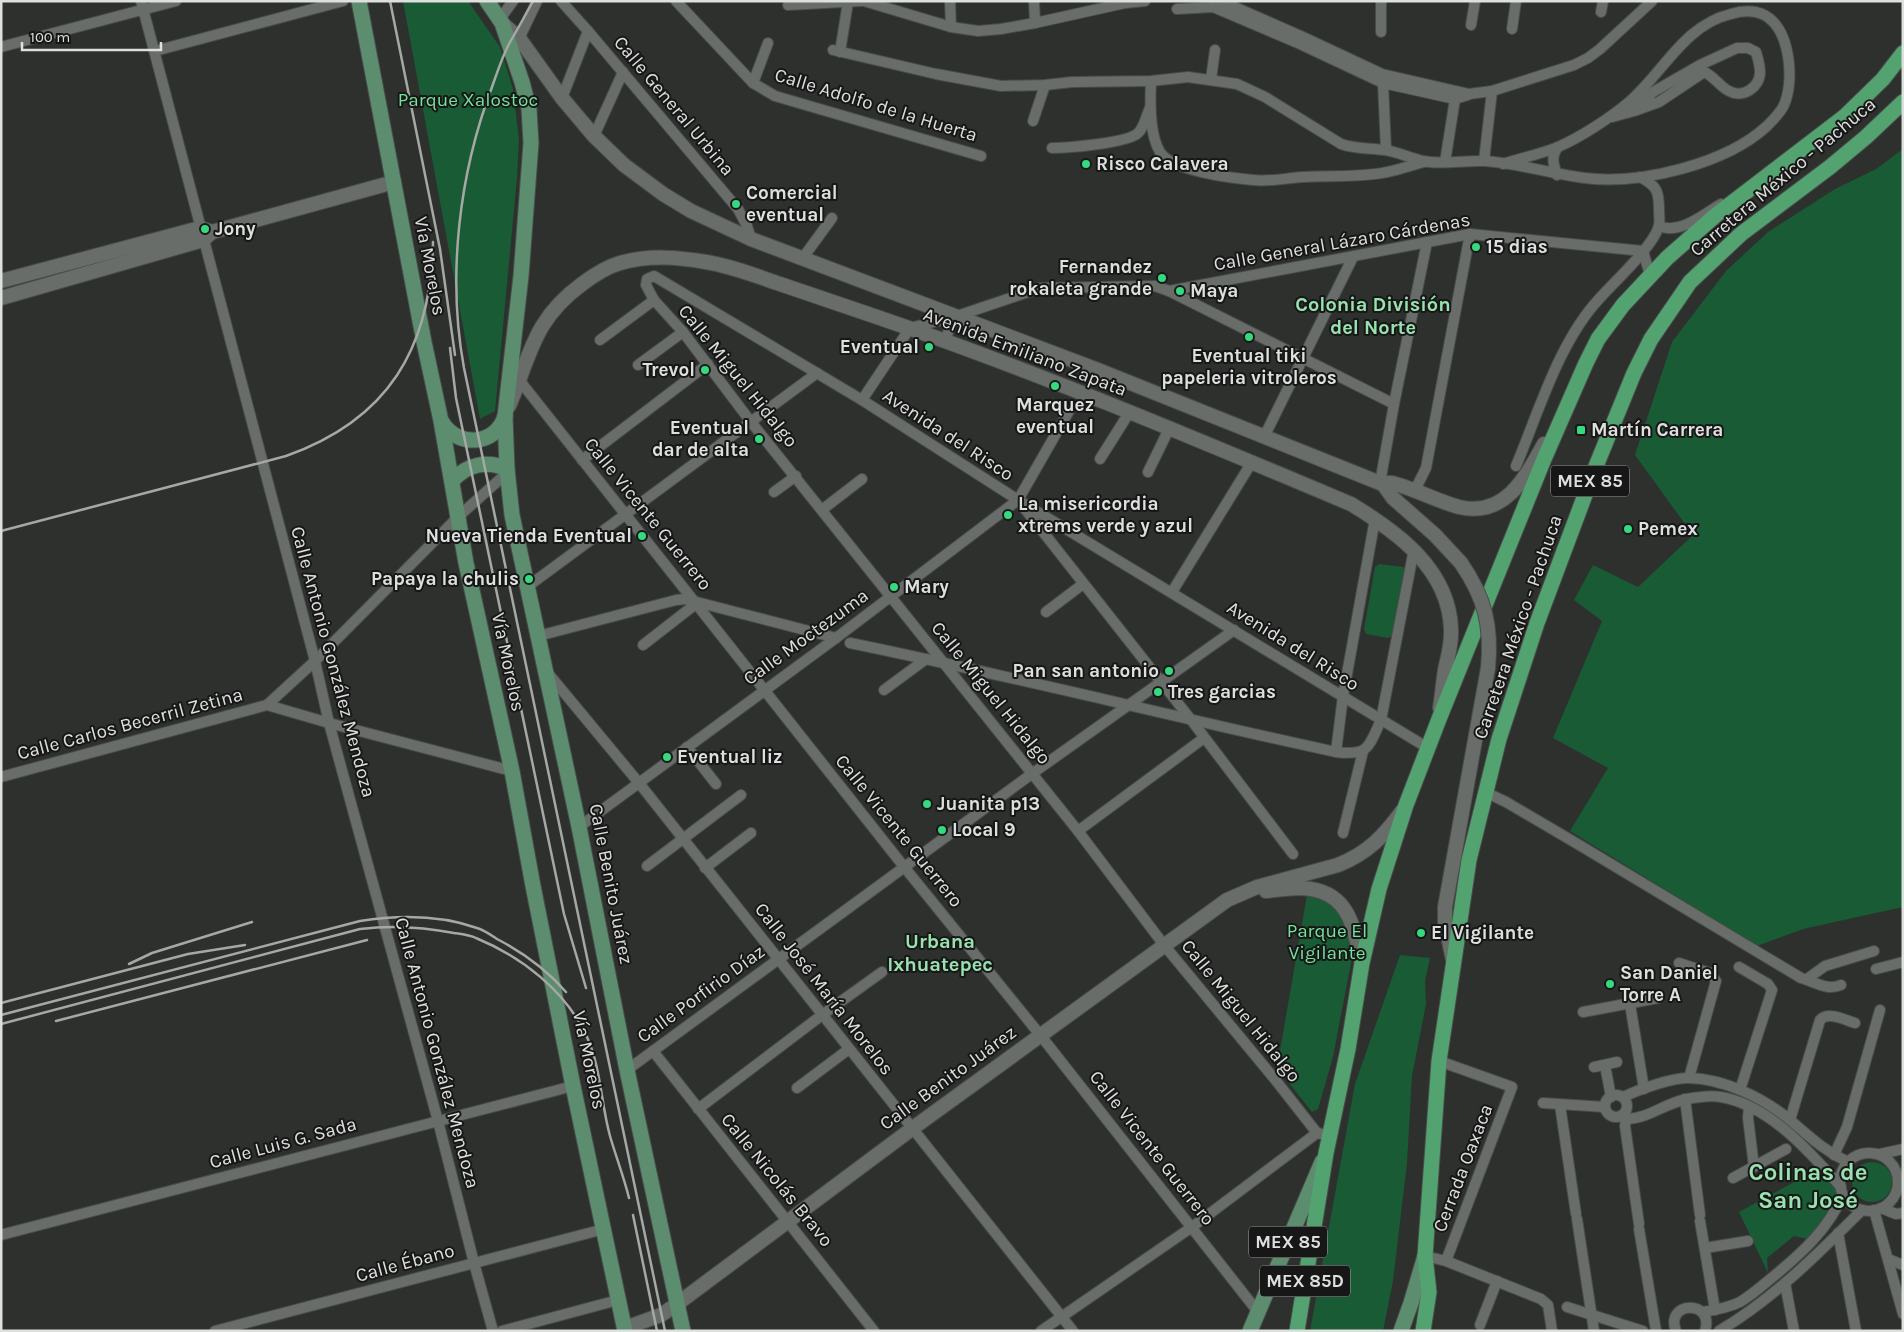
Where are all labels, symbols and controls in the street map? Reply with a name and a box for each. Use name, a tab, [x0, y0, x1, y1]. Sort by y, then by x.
scale bar	[22, 20, 161, 52]
text: 100 m	[30, 28, 70, 46]
street label: Calle General Urbina	[609, 32, 739, 180]
street label: Calle Adolfo de la Huerta	[772, 64, 980, 146]
park label: Parque Xalostoc	[398, 89, 538, 111]
street label: Carretera México - Pachuca	[1686, 93, 1880, 261]
place label: Risco Calavera	[1096, 153, 1229, 175]
marker: Risco Calavera	[1080, 158, 1092, 170]
place label: Comercial eventual	[746, 182, 838, 226]
marker: Comercial eventual	[730, 198, 742, 210]
street label: Calle General Lázaro Cárdenas	[1212, 209, 1472, 275]
street label: Vía Morelos	[410, 215, 450, 317]
place label: Jony	[215, 218, 256, 240]
marker: Jony	[199, 223, 211, 235]
place label: 15 dias	[1486, 236, 1548, 258]
marker: 15 dias	[1470, 241, 1482, 253]
place label: Fernandez rokaleta grande	[1009, 256, 1152, 300]
marker: Fernandez rokaleta grande	[1156, 272, 1168, 284]
place label: Maya	[1190, 280, 1238, 302]
marker: Maya	[1174, 285, 1186, 297]
district label: Colonia División del Norte	[1295, 293, 1451, 339]
street label: Calle Miguel Hidalgo	[674, 300, 802, 452]
street label: Avenida Emiliano Zapata	[920, 303, 1130, 401]
marker: Eventual tiki papeleria vitroleros	[1243, 331, 1255, 343]
place label: Eventual	[840, 336, 919, 358]
marker: Eventual	[923, 341, 935, 353]
place label: Eventual tiki papeleria vitroleros	[1161, 345, 1337, 389]
place label: Trevol	[643, 359, 695, 381]
marker: Trevol	[699, 364, 711, 376]
marker: Marquez eventual	[1049, 380, 1061, 392]
street label: Avenida del Risco	[878, 385, 1018, 485]
place label: Marquez eventual	[1016, 394, 1094, 438]
place label: Eventual dar de alta	[652, 417, 749, 461]
place label: Martín Carrera	[1591, 419, 1723, 441]
marker: Martín Carrera	[1575, 424, 1587, 436]
street label: Calle Vicente Guerrero	[580, 433, 716, 595]
marker: Eventual dar de alta	[753, 433, 765, 445]
road number: MEX 85	[1551, 466, 1629, 496]
place label: La misericordia xtrems verde y azul	[1018, 493, 1193, 537]
marker: La misericordia xtrems verde y azul	[1002, 509, 1014, 521]
street label: Carretera México - Pachuca	[1469, 512, 1567, 742]
place label: Pemex	[1638, 518, 1698, 540]
marker: Pemex	[1622, 523, 1634, 535]
street label: Calle Antonio González Mendoza	[286, 524, 380, 800]
place label: Nueva Tienda Eventual	[426, 525, 632, 547]
marker: Nueva Tienda Eventual	[636, 530, 648, 542]
place label: Papaya la chulis	[371, 568, 519, 590]
marker: Papaya la chulis	[523, 573, 535, 585]
place label: Mary	[904, 576, 949, 598]
marker: Mary	[888, 581, 900, 593]
street label: Calle Moctezuma	[739, 584, 873, 690]
street label: Avenida del Risco	[1223, 597, 1363, 695]
street label: Vía Morelos	[487, 611, 529, 713]
street label: Calle Miguel Hidalgo	[927, 617, 1055, 769]
place label: Pan san antonio	[1012, 660, 1159, 682]
marker: Pan san antonio	[1163, 665, 1175, 677]
place label: Tres garcias	[1168, 681, 1276, 703]
street label: Calle Carlos Becerril Zetina	[15, 683, 245, 765]
marker: Tres garcias	[1152, 686, 1164, 698]
place label: Eventual liz	[677, 746, 782, 768]
street label: Calle Vicente Guerrero	[831, 750, 967, 912]
marker: Eventual liz	[661, 751, 673, 763]
place label: Juanita p13	[937, 793, 1040, 815]
marker: Juanita p13	[921, 798, 933, 810]
street label: Calle Benito Juárez	[585, 802, 637, 966]
place label: Local 9	[952, 819, 1016, 841]
marker: Local 9	[936, 824, 948, 836]
street label: Calle José María Morelos	[750, 899, 898, 1079]
street label: Calle Antonio González Mendoza	[390, 915, 484, 1191]
park label: Parque El Vigilante	[1287, 920, 1367, 964]
place label: El Vigilante	[1431, 922, 1534, 944]
marker: El Vigilante	[1415, 927, 1427, 939]
district label: Urbana Ixhuatepec	[887, 930, 993, 976]
street label: Calle Miguel Hidalgo	[1177, 935, 1305, 1087]
street label: Calle Porfirio Díaz	[633, 940, 769, 1048]
place label: San Daniel Torre A	[1620, 962, 1718, 1006]
marker: San Daniel Torre A	[1604, 978, 1616, 990]
street label: Vía Morelos	[568, 1009, 610, 1111]
street label: Calle Benito Juárez	[876, 1021, 1020, 1135]
street label: Calle Vicente Guerrero	[1085, 1066, 1219, 1230]
street label: Cerrada Oaxaca	[1429, 1101, 1497, 1235]
street label: Calle Nicolás Bravo	[716, 1109, 838, 1251]
street label: Calle Luis G. Sada	[207, 1113, 359, 1173]
district label: Colinas de San José	[1748, 1158, 1868, 1214]
road number: MEX 85	[1249, 1226, 1327, 1258]
street label: Calle Ébano	[353, 1238, 457, 1287]
road number: MEX 85D	[1260, 1266, 1350, 1296]

